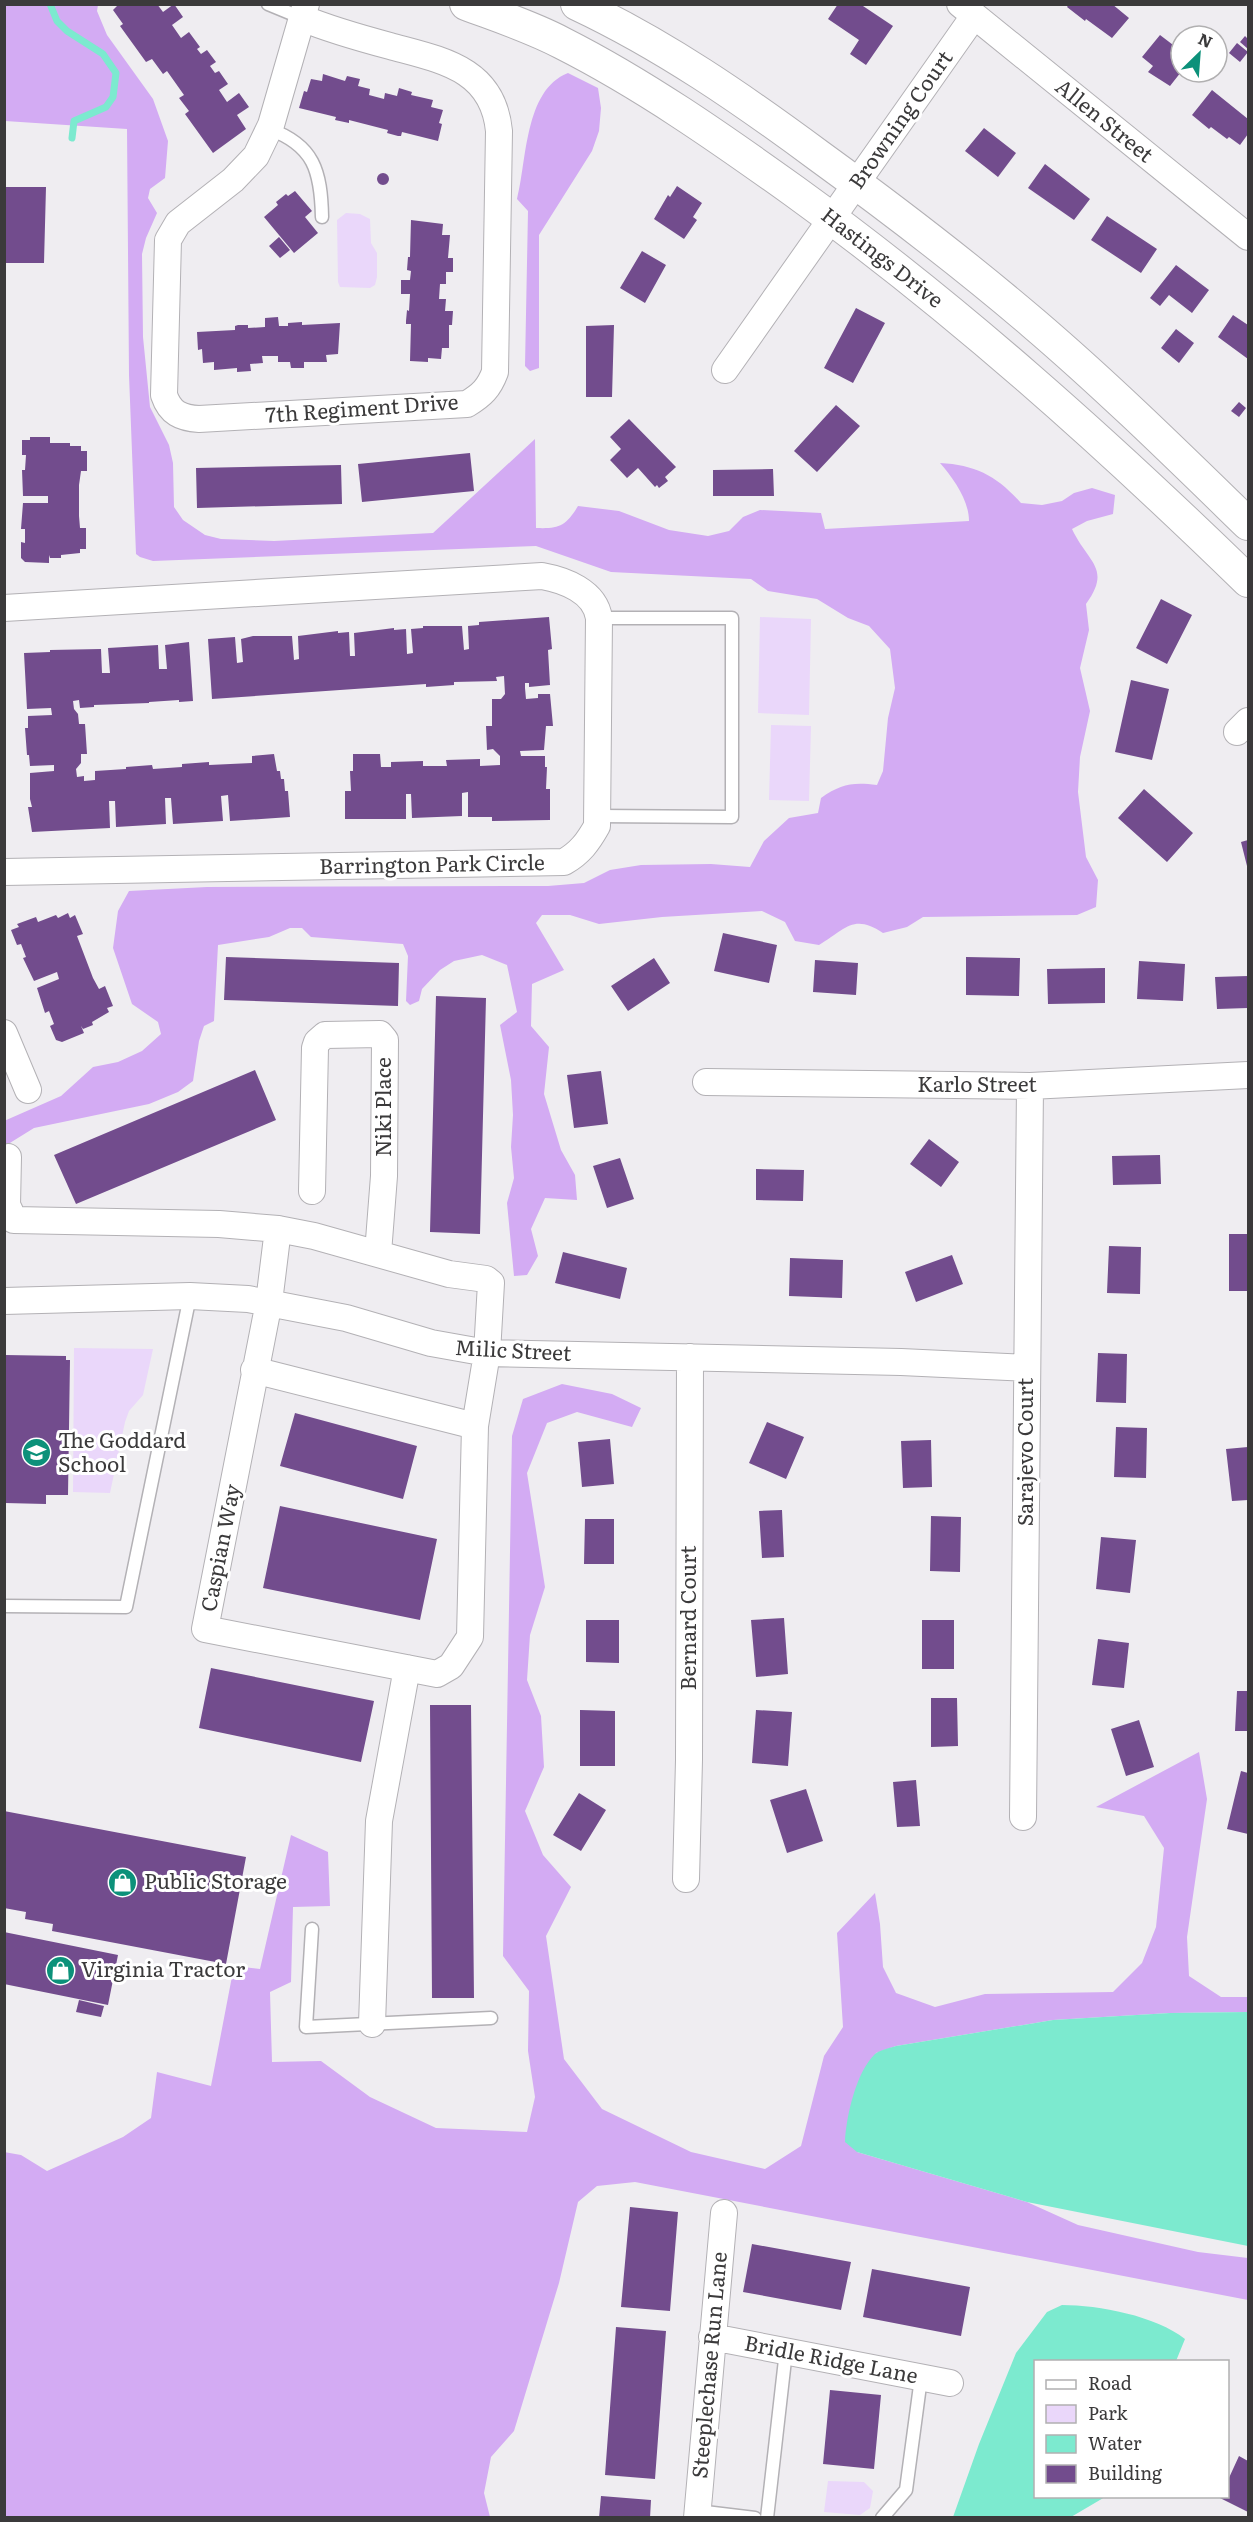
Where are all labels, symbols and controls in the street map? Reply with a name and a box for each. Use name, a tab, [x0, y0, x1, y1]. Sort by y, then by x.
north arrow	[1169, 24, 1229, 84]
text: N	[1195, 26, 1217, 53]
street label: Browning Court	[839, 42, 959, 194]
street label: Allen Street	[1050, 70, 1162, 169]
street label: Hastings Drive	[816, 198, 951, 314]
street label: 7th Regiment Drive	[264, 384, 460, 429]
street label: Barrington Park Circle	[319, 845, 545, 880]
street label: Niki Place	[366, 1057, 397, 1157]
street label: Karlo Street	[917, 1067, 1037, 1098]
street label: Milic Street	[454, 1330, 573, 1367]
street label: Sarajevo Court	[1008, 1377, 1039, 1526]
place label: The Goddard School	[58, 1423, 186, 1478]
school or university icon: The Goddard School	[21, 1437, 53, 1469]
street label: Caspian Way	[191, 1480, 246, 1614]
street label: Bernard Court	[671, 1545, 702, 1690]
place label: Public Storage	[144, 1864, 287, 1895]
shop icon: Public Storage	[107, 1866, 139, 1898]
place label: Virginia Tractor	[81, 1952, 245, 1983]
shop icon: Virginia Tractor	[44, 1954, 76, 1986]
street label: Steeplechase Run Lane	[682, 2250, 733, 2479]
street label: Bridle Ridge Lane	[742, 2326, 921, 2390]
legend	[1034, 2360, 1229, 2498]
text: Road	[1088, 2369, 1132, 2396]
text: Park	[1088, 2399, 1129, 2426]
text: Water	[1088, 2429, 1142, 2456]
text: Building	[1088, 2459, 1163, 2486]

